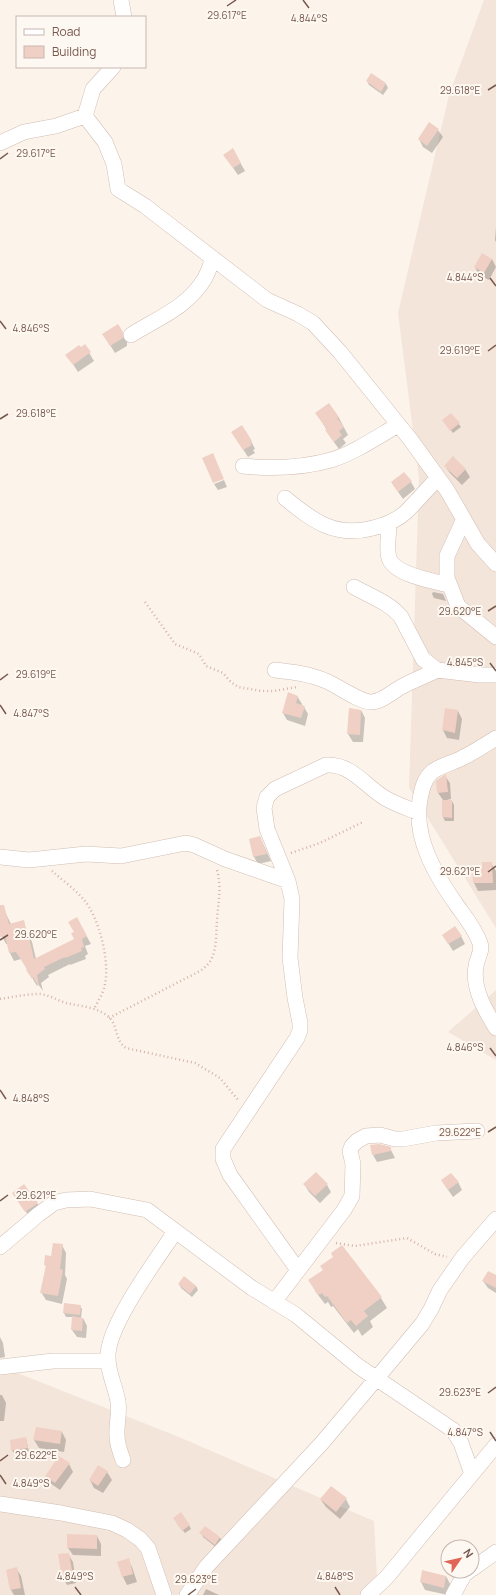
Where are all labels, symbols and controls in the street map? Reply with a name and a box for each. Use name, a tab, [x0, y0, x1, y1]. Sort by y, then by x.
text: 29.617°E	[207, 8, 247, 22]
text: 4.844°S	[291, 11, 327, 25]
legend	[16, 16, 146, 68]
text: Road	[52, 23, 80, 40]
text: Building	[52, 43, 96, 60]
text: 29.618°E	[440, 83, 480, 97]
text: 29.617°E	[16, 146, 56, 160]
text: 4.844°S	[447, 270, 483, 284]
text: 4.846°S	[13, 321, 49, 335]
text: 29.619°E	[440, 343, 481, 357]
text: 29.618°E	[16, 406, 56, 420]
text: 29.620°E	[439, 604, 482, 618]
text: 4.845°S	[447, 655, 483, 669]
text: 29.619°E	[16, 667, 57, 681]
text: 4.847°S	[13, 706, 49, 720]
text: 29.621°E	[440, 864, 480, 878]
text: 29.620°E	[15, 927, 58, 941]
text: 4.846°S	[447, 1040, 483, 1054]
text: 4.848°S	[13, 1091, 49, 1105]
text: 29.622°E	[439, 1125, 481, 1139]
text: 29.621°E	[16, 1188, 56, 1202]
text: 29.623°E	[439, 1385, 481, 1399]
text: 4.847°S	[447, 1425, 483, 1439]
text: 29.622°E	[15, 1448, 57, 1462]
text: 4.849°S	[13, 1476, 49, 1490]
north arrow	[440, 1539, 480, 1579]
text: N	[460, 1546, 477, 1561]
text: 4.849°S	[57, 1569, 93, 1583]
text: 4.848°S	[317, 1569, 353, 1583]
text: 29.623°E	[175, 1572, 217, 1586]

